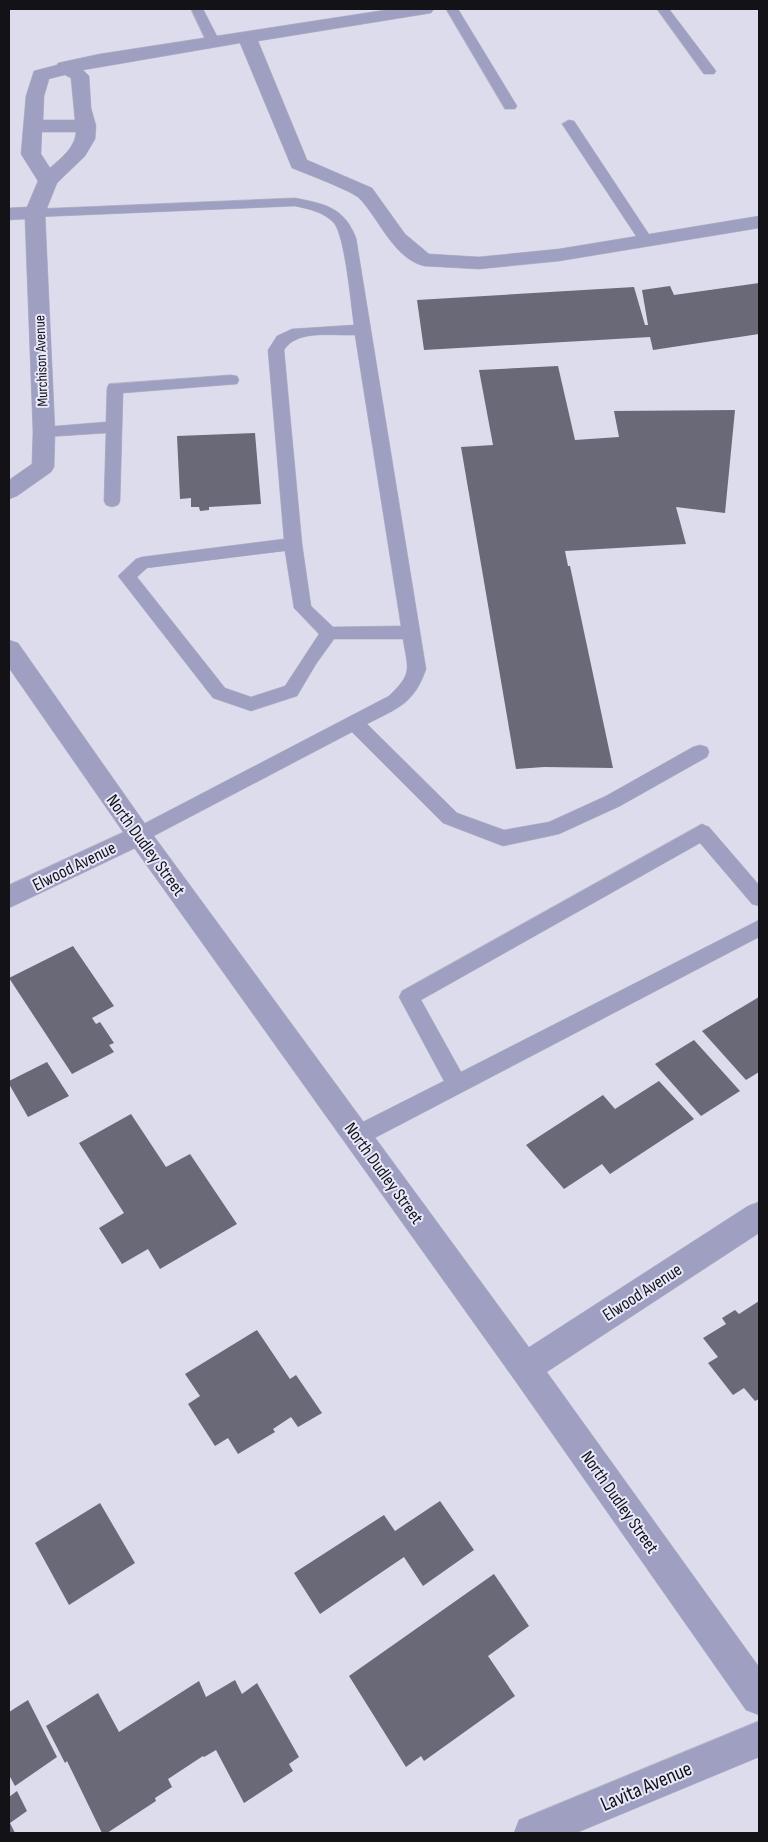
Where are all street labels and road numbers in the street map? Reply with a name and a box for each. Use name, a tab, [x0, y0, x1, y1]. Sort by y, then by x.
street label: Murchison Avenue	[30, 315, 53, 407]
street label: North Dudley Street	[102, 790, 190, 901]
street label: Elwood Avenue	[29, 837, 119, 896]
street label: North Dudley Street	[340, 1118, 428, 1229]
street label: Elwood Avenue	[599, 1259, 686, 1326]
street label: North Dudley Street	[577, 1447, 663, 1558]
street label: Lavita Avenue	[597, 1756, 696, 1817]

